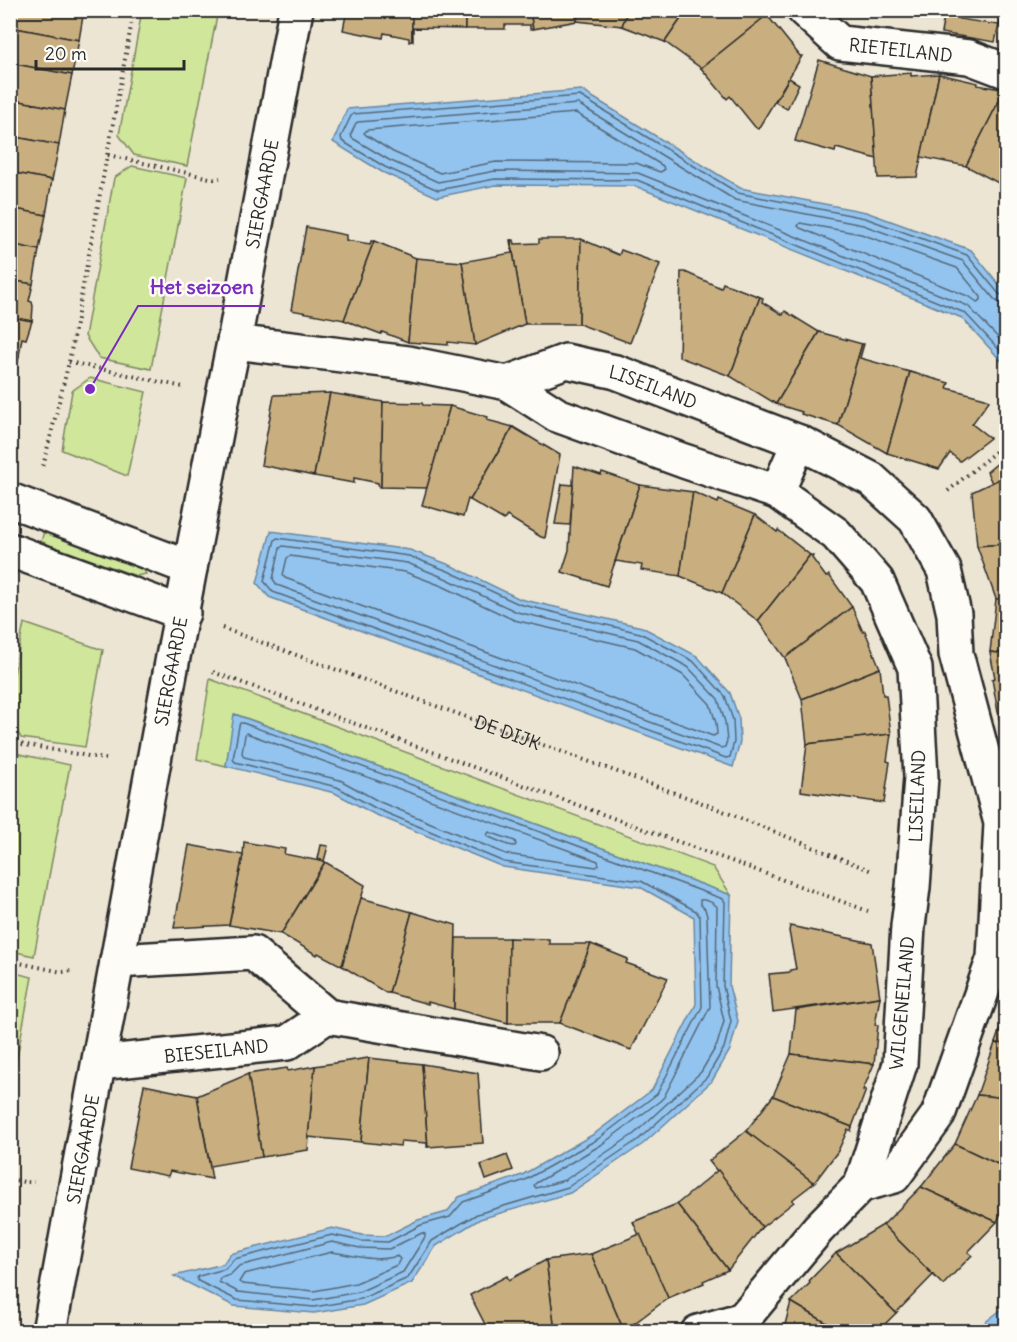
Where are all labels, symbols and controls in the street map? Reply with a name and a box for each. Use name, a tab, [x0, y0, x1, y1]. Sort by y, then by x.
scale bar	[36, 33, 184, 71]
street label: RIETEILAND	[848, 33, 954, 67]
text: 20 m	[45, 42, 87, 65]
street label: SIERGAARDE	[240, 137, 283, 250]
callout: Het seizoen	[138, 268, 265, 306]
text: Het seizoen	[150, 274, 254, 299]
street label: LISEILAND	[607, 359, 701, 414]
street label: SIERGAARDE	[149, 614, 192, 728]
street label: DE DIJK	[472, 710, 544, 755]
street label: LISEILAND	[904, 749, 930, 843]
street label: WILGENEILAND	[885, 935, 919, 1071]
street label: BIESEILAND	[163, 1034, 270, 1068]
street label: SIERGAARDE	[61, 1093, 104, 1206]

